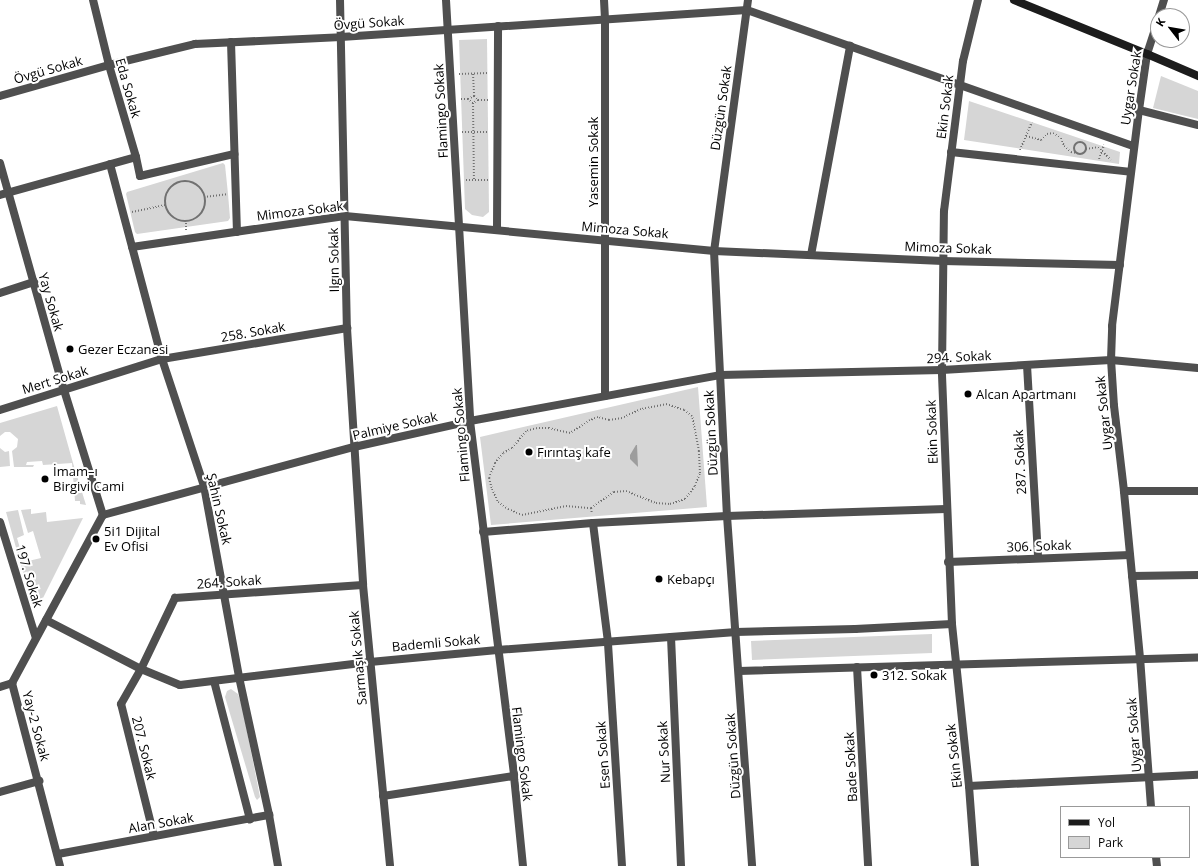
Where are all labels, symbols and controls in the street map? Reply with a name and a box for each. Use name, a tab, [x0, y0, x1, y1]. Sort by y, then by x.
north arrow	[1150, 8, 1190, 48]
street label: Övgü Sokak	[333, 13, 405, 33]
text: K	[1152, 15, 1168, 29]
street label: Uygar Sokak	[1117, 50, 1145, 126]
street label: Övgü Sokak	[12, 53, 84, 87]
street label: Eda Sokak	[112, 56, 144, 120]
street label: Flamingo Sokak	[431, 63, 451, 159]
street label: Düzgün Sokak	[707, 64, 735, 152]
street label: Ekin Sokak	[933, 74, 957, 140]
street label: Yasemin Sokak	[585, 117, 601, 207]
street label: Mimoza Sokak	[256, 198, 344, 224]
street label: Mimoza Sokak	[581, 218, 669, 242]
street label: Ilgın Sokak	[326, 228, 342, 292]
street label: Mimoza Sokak	[904, 239, 992, 257]
street label: Yay Sokak	[35, 271, 67, 333]
street label: 258. Sokak	[220, 319, 286, 345]
place label: Gezer Eczanesi	[78, 341, 168, 357]
marker: Gezer Eczanesi	[65, 344, 75, 354]
street label: 294. Sokak	[926, 348, 992, 366]
street label: Mert Sokak	[20, 363, 90, 397]
street label: Uygar Sokak	[1092, 375, 1116, 451]
place label: Alcan Apartmanı	[976, 386, 1076, 402]
street label: Flamingo Sokak	[449, 387, 473, 483]
marker: Alcan Apartmanı	[963, 389, 973, 399]
street label: Düzgün Sokak	[701, 390, 721, 476]
street label: Ekin Sokak	[923, 399, 941, 465]
street label: Palmiye Sokak	[351, 409, 439, 443]
street label: 287. Sokak	[1011, 429, 1029, 495]
place label: Fırıntaş kafe	[537, 444, 611, 460]
marker: Fırıntaş kafe	[524, 447, 534, 457]
place label: İmam–ı Birgivi Cami	[53, 464, 124, 495]
street label: Şahin Sokak	[203, 472, 235, 546]
marker: İmam–ı Birgivi Cami	[40, 474, 50, 484]
place label: 5i1 Dijital Ev Ofisi	[104, 524, 160, 555]
marker: 5i1 Dijital Ev Ofisi	[91, 534, 101, 544]
street label: 306. Sokak	[1006, 537, 1072, 555]
street label: 197. Sokak	[12, 543, 46, 609]
place label: Kebapçı	[667, 571, 715, 587]
street label: 264. Sokak	[196, 572, 262, 592]
marker: Kebapçı	[654, 574, 664, 584]
street label: Sarmaşık Sokak	[346, 610, 370, 706]
street label: Bademli Sokak	[391, 631, 481, 655]
place label: 312. Sokak	[882, 667, 947, 683]
marker: 312. Sokak	[869, 670, 879, 680]
street label: Yay-2 Sokak	[19, 689, 53, 763]
street label: Uygar Sokak	[1124, 697, 1144, 773]
street label: Flamingo Sokak	[508, 706, 536, 802]
street label: Düzgün Sokak	[722, 713, 744, 799]
street label: 207. Sokak	[129, 715, 159, 781]
street label: Nur Sokak	[655, 720, 673, 784]
street label: Esen Sokak	[593, 721, 613, 789]
street label: Ekin Sokak	[943, 723, 965, 789]
street label: Bade Sokak	[841, 732, 861, 802]
legend	[1060, 806, 1190, 858]
street label: Alan Sokak	[127, 810, 195, 836]
text: Yol	[1098, 814, 1115, 831]
text: Park	[1098, 834, 1123, 851]

